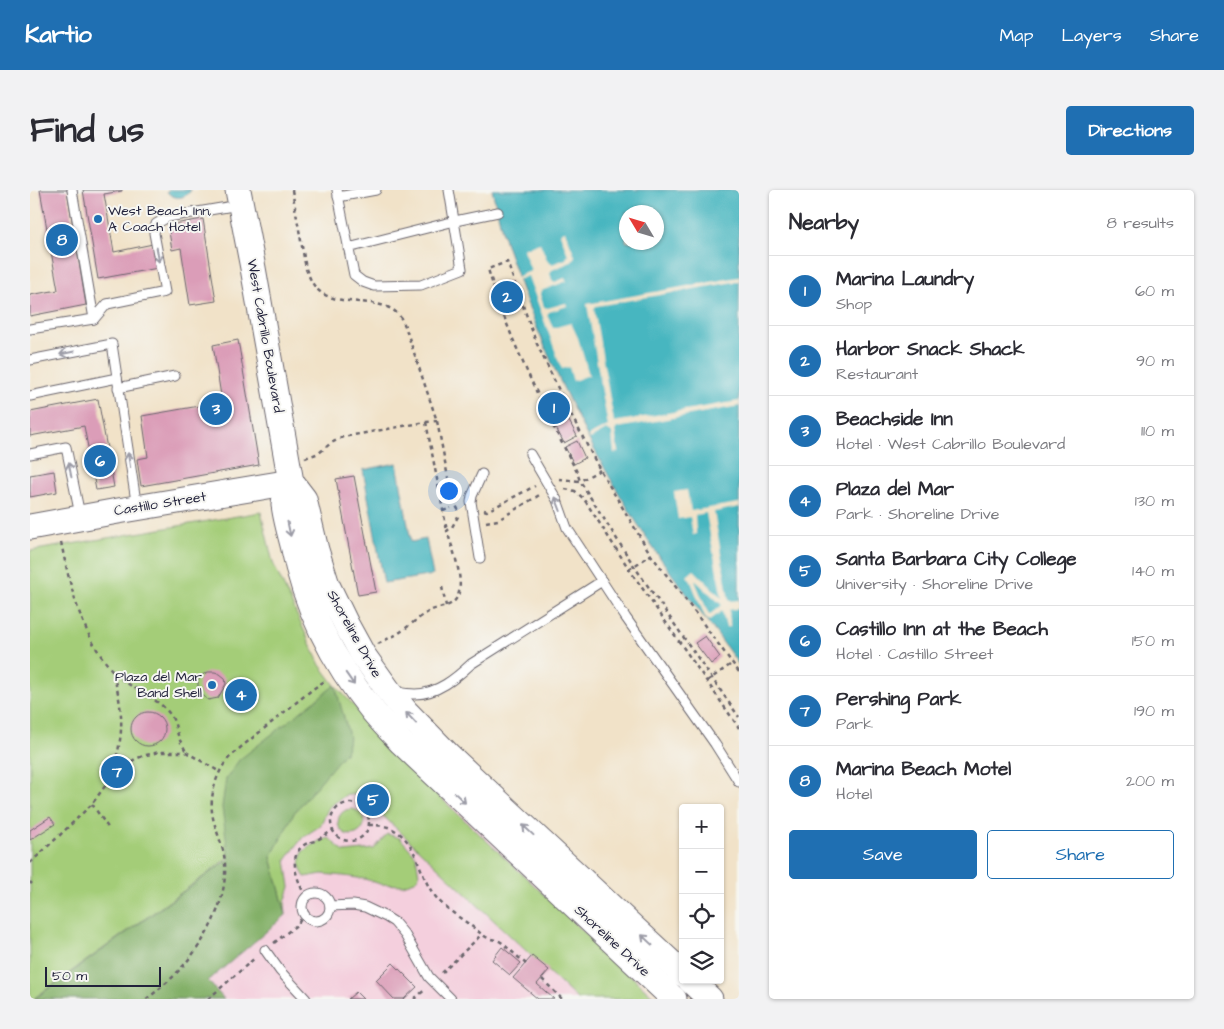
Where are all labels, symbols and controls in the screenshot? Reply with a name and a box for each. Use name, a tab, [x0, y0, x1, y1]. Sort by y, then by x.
text: Kartio	[25, 18, 92, 52]
text: Map	[999, 23, 1033, 48]
text: Layers	[1061, 23, 1122, 48]
text: Share	[1150, 23, 1199, 48]
text: Find us	[30, 106, 144, 155]
button: Directions	[1066, 106, 1194, 155]
place label: West Beach Inn, A Coach Hotel	[108, 201, 212, 237]
north arrow	[619, 205, 664, 250]
text: Nearby	[789, 208, 859, 237]
text: 8 results	[1107, 212, 1174, 234]
marker: West Beach Inn, A Coach Hotel	[92, 213, 104, 225]
pin: 8	[46, 221, 78, 259]
one-way arrow	[154, 246, 164, 262]
street label: West Cabrillo Boulevard	[242, 258, 288, 414]
text: Marina Laundry	[836, 266, 974, 293]
pin: 2	[491, 278, 523, 316]
text: 1	[804, 280, 806, 302]
text: 60 m	[1135, 280, 1174, 302]
text: Shop	[836, 293, 872, 315]
text: Harbor Snack Shack	[836, 336, 1025, 363]
one-way arrow	[59, 349, 75, 358]
text: 2	[800, 350, 810, 372]
text: 90 m	[1136, 350, 1174, 372]
text: Restaurant	[836, 363, 918, 385]
pin: 1	[538, 389, 570, 427]
pin: 3	[200, 390, 232, 428]
text: Beachside Inn	[836, 406, 953, 433]
text: 3	[801, 420, 809, 442]
text: 110 m	[1141, 420, 1174, 442]
text: Hotel · West Cabrillo Boulevard	[836, 433, 1065, 455]
pin: 6	[84, 442, 116, 480]
one-way arrow	[124, 452, 134, 468]
one-way arrow	[65, 463, 75, 479]
text: Plaza del Mar	[836, 476, 954, 503]
your location	[436, 478, 462, 504]
street label: Castillo Street	[113, 487, 208, 521]
text: 4	[800, 490, 810, 512]
text: 130 m	[1135, 490, 1174, 512]
one-way arrow	[553, 497, 562, 512]
text: Park · Shoreline Drive	[836, 503, 999, 525]
one-way arrow	[285, 521, 295, 537]
text: Santa Barbara City College	[836, 546, 1077, 573]
text: 5	[799, 560, 811, 582]
text: 140 m	[1132, 560, 1174, 582]
text: University · Shoreline Drive	[836, 573, 1033, 595]
street label: Shoreline Drive	[322, 587, 387, 682]
text: Castillo Inn at the Beach	[836, 616, 1048, 643]
text: 6	[800, 630, 810, 652]
text: 150 m	[1132, 630, 1174, 652]
text: Hotel · Castillo Street	[836, 643, 994, 665]
place label: Plaza del Mar Band Shell	[115, 667, 202, 703]
one-way arrow	[345, 672, 355, 686]
pin: 4	[225, 676, 257, 714]
marker: Plaza del Mar Band Shell	[206, 679, 218, 691]
text: Pershing Park	[836, 686, 962, 713]
text: 7	[800, 700, 810, 722]
text: 190 m	[1134, 700, 1174, 722]
one-way arrow	[405, 711, 417, 724]
text: Park	[836, 713, 873, 735]
pin: 7	[101, 753, 133, 791]
text: Marina Beach Motel	[836, 756, 1011, 783]
text: 8	[800, 770, 810, 792]
text: 200 m	[1126, 770, 1174, 792]
pin: 5	[357, 781, 389, 819]
text: Hotel	[836, 783, 872, 805]
one-way arrow	[454, 792, 466, 804]
map controls	[679, 804, 724, 984]
button: +	[679, 804, 724, 849]
one-way arrow	[522, 824, 535, 836]
button: Save	[789, 830, 977, 879]
button: Share	[987, 830, 1174, 879]
button: −	[679, 849, 724, 894]
button: locate	[679, 894, 724, 939]
street label: Shoreline Drive	[570, 900, 655, 982]
one-way arrow	[641, 935, 654, 946]
button: layers	[679, 939, 724, 984]
scale bar	[45, 964, 161, 987]
text: 50 m	[52, 966, 87, 986]

